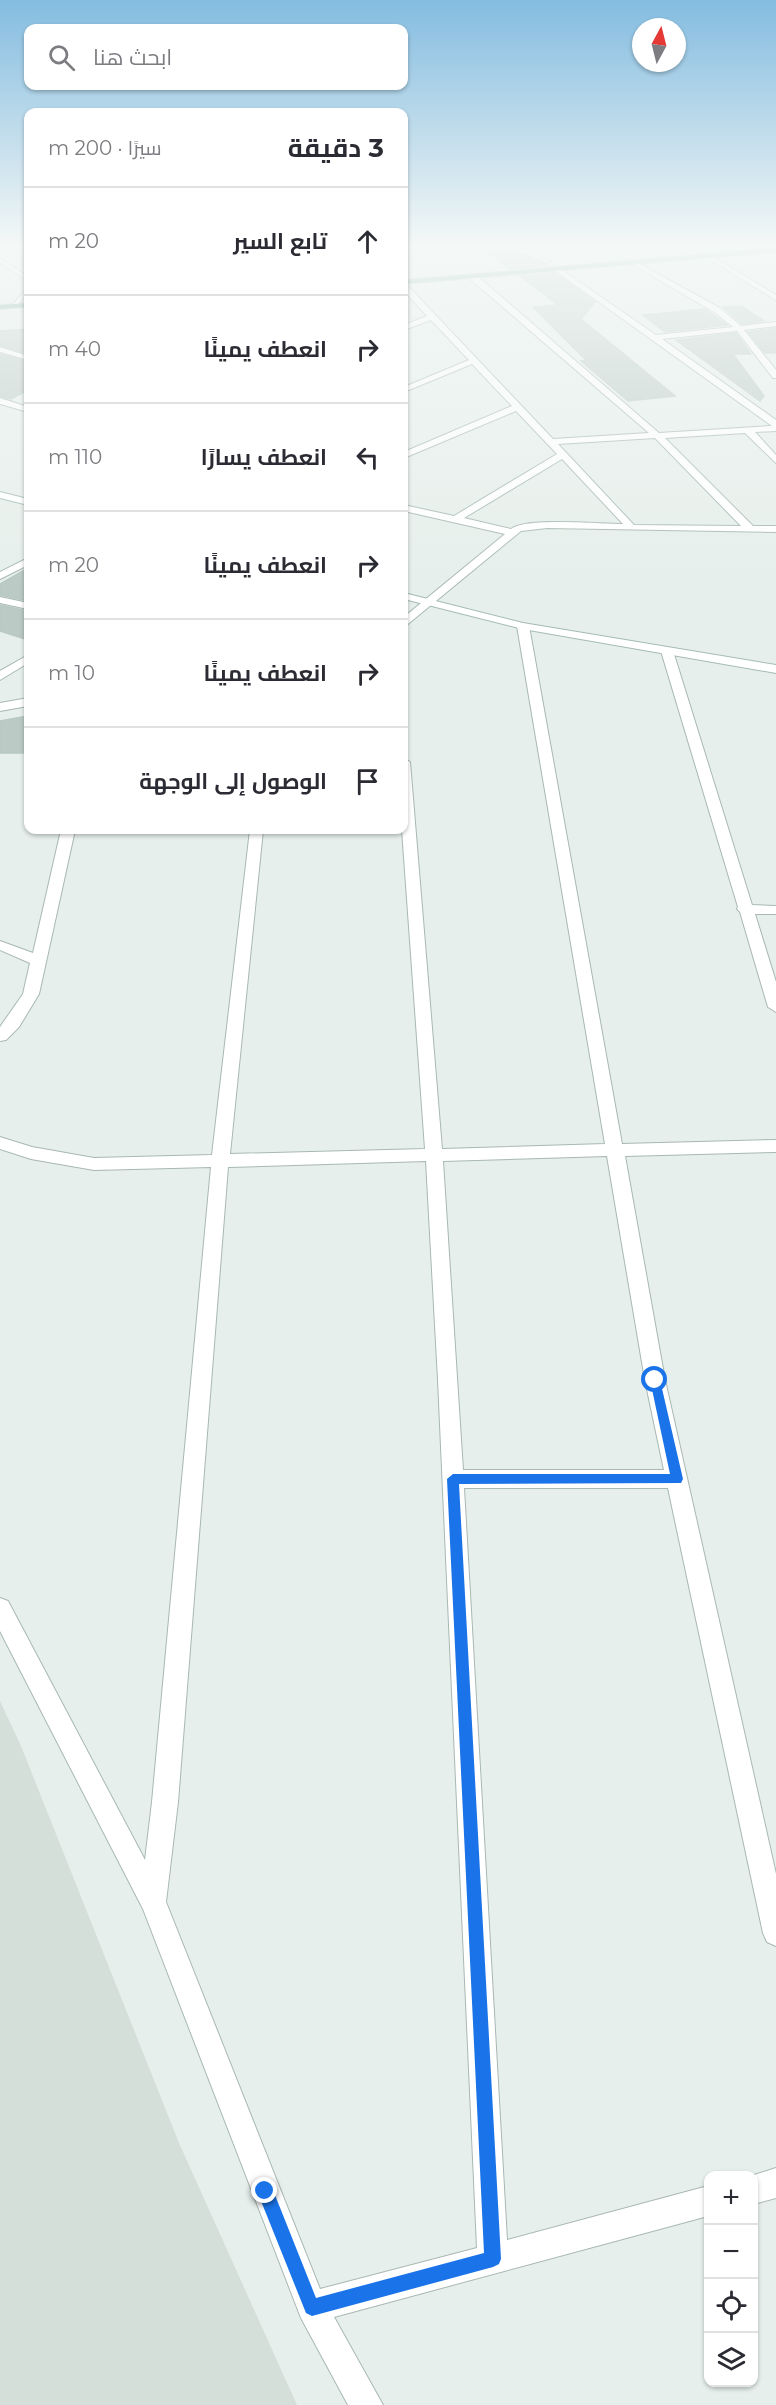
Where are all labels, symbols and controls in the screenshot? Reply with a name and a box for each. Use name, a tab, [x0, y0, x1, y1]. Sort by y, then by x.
north arrow	[632, 18, 686, 72]
search box	[24, 24, 408, 90]
icon: search	[45, 41, 78, 74]
text: ابحث هنا	[93, 44, 172, 71]
text: 3 دقيقة	[288, 132, 384, 164]
text: سيرًا · 200 m	[48, 136, 162, 160]
icon: ahead	[351, 225, 384, 258]
text: تابع السير	[233, 228, 327, 255]
text: 20 m	[48, 229, 99, 253]
icon: right	[351, 333, 384, 366]
text: انعطف يمينًا	[203, 336, 327, 363]
text: 40 m	[48, 337, 101, 361]
icon: left	[351, 441, 384, 474]
text: انعطف يسارًا	[201, 444, 327, 471]
text: 110 m	[48, 445, 102, 469]
icon: right	[351, 549, 384, 582]
text: انعطف يمينًا	[203, 552, 327, 579]
text: 20 m	[48, 553, 99, 577]
icon: right	[351, 657, 384, 690]
text: انعطف يمينًا	[203, 660, 327, 687]
text: 10 m	[48, 661, 95, 685]
icon: arrive	[351, 765, 384, 798]
text: الوصول إلى الوجهة	[139, 768, 327, 795]
route start	[641, 1366, 667, 1392]
map controls	[704, 2171, 758, 2387]
button: +	[704, 2171, 758, 2225]
route end	[251, 2177, 277, 2203]
button: −	[704, 2225, 758, 2279]
button: locate	[704, 2279, 758, 2333]
button: layers	[704, 2333, 758, 2387]

